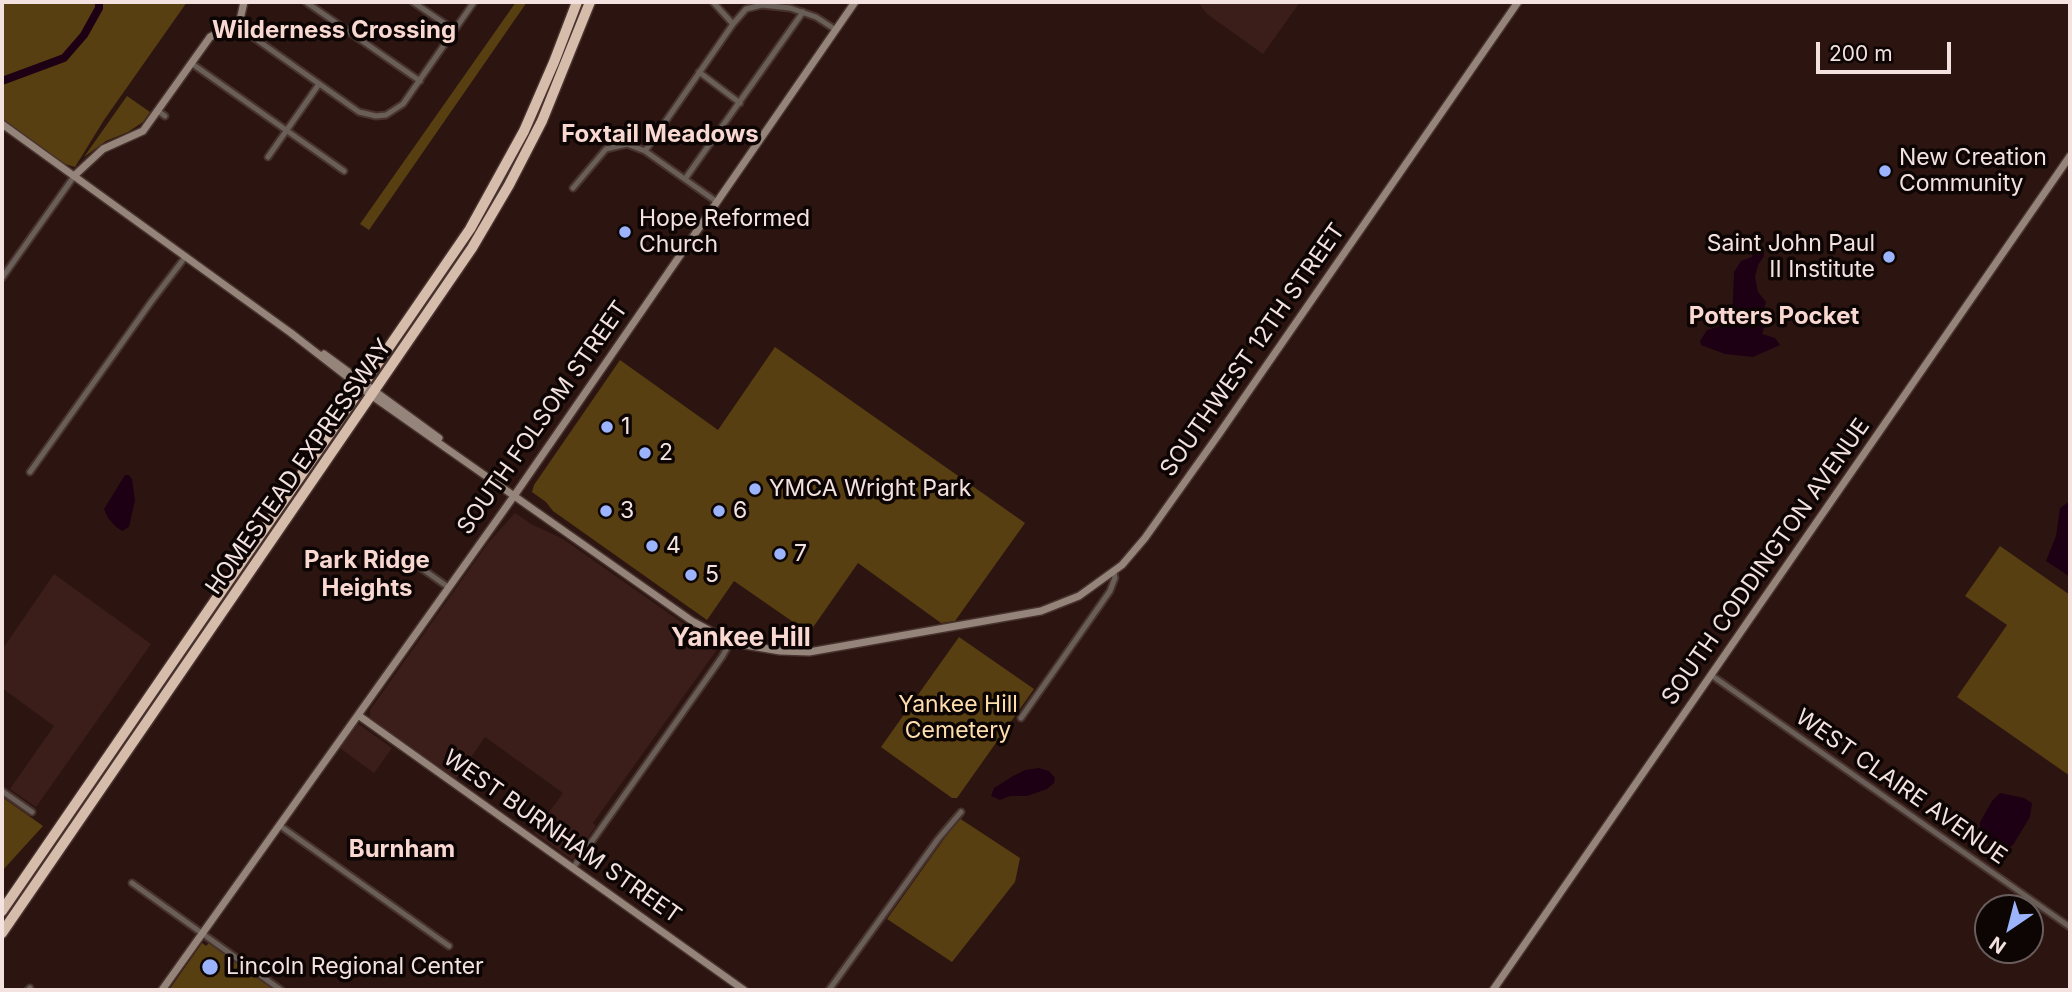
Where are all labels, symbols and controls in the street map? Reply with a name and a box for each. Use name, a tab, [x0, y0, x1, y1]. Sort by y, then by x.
district label: Wilderness Crossing	[212, 17, 456, 45]
scale bar	[1820, 28, 1955, 72]
text: 200 m	[1829, 41, 1893, 66]
district label: Foxtail Meadows	[561, 121, 759, 149]
place label: New Creation Community	[1899, 144, 2047, 198]
marker: New Creation Community	[1877, 163, 1893, 179]
place label: Hope Reformed Church	[639, 205, 810, 259]
street label: SOUTHWEST 12TH STREET	[1155, 218, 1351, 482]
marker: Hope Reformed Church	[617, 224, 633, 240]
place label: Saint John Paul II Institute	[1707, 230, 1875, 284]
marker: Saint John Paul II Institute	[1881, 249, 1897, 265]
street label: SOUTH FOLSOM STREET	[452, 296, 634, 540]
district label: Potters Pocket	[1689, 303, 1859, 331]
street label: HOMESTEAD EXPRESSWAY	[200, 334, 398, 600]
place label: 1	[621, 413, 630, 441]
street label: SOUTH CODDINGTON AVENUE	[1656, 414, 1876, 710]
marker: 1	[599, 419, 615, 435]
place label: 2	[659, 439, 673, 467]
marker: 2	[637, 445, 653, 461]
place label: YMCA Wright Park	[769, 475, 971, 503]
marker: YMCA Wright Park	[747, 481, 763, 497]
place label: 3	[620, 497, 634, 525]
place label: 6	[733, 497, 747, 525]
marker: 3	[598, 503, 614, 519]
marker: 6	[711, 503, 727, 519]
place label: 4	[666, 532, 681, 560]
marker: 4	[644, 538, 660, 554]
place label: 7	[794, 540, 807, 568]
marker: 7	[772, 546, 788, 562]
district label: Park Ridge Heights	[304, 547, 430, 603]
place label: 5	[705, 561, 719, 589]
marker: 5	[683, 567, 699, 583]
district label: Yankee Hill	[671, 622, 811, 654]
park label: Yankee Hill Cemetery	[898, 691, 1018, 745]
street label: WEST CLAIRE AVENUE	[1790, 703, 2012, 871]
street label: WEST BURNHAM STREET	[438, 744, 686, 930]
district label: Burnham	[349, 836, 455, 864]
north arrow	[1974, 894, 2044, 964]
text: N	[1985, 931, 2010, 959]
place label: Lincoln Regional Center	[226, 953, 484, 981]
marker: Lincoln Regional Center	[200, 957, 220, 977]

